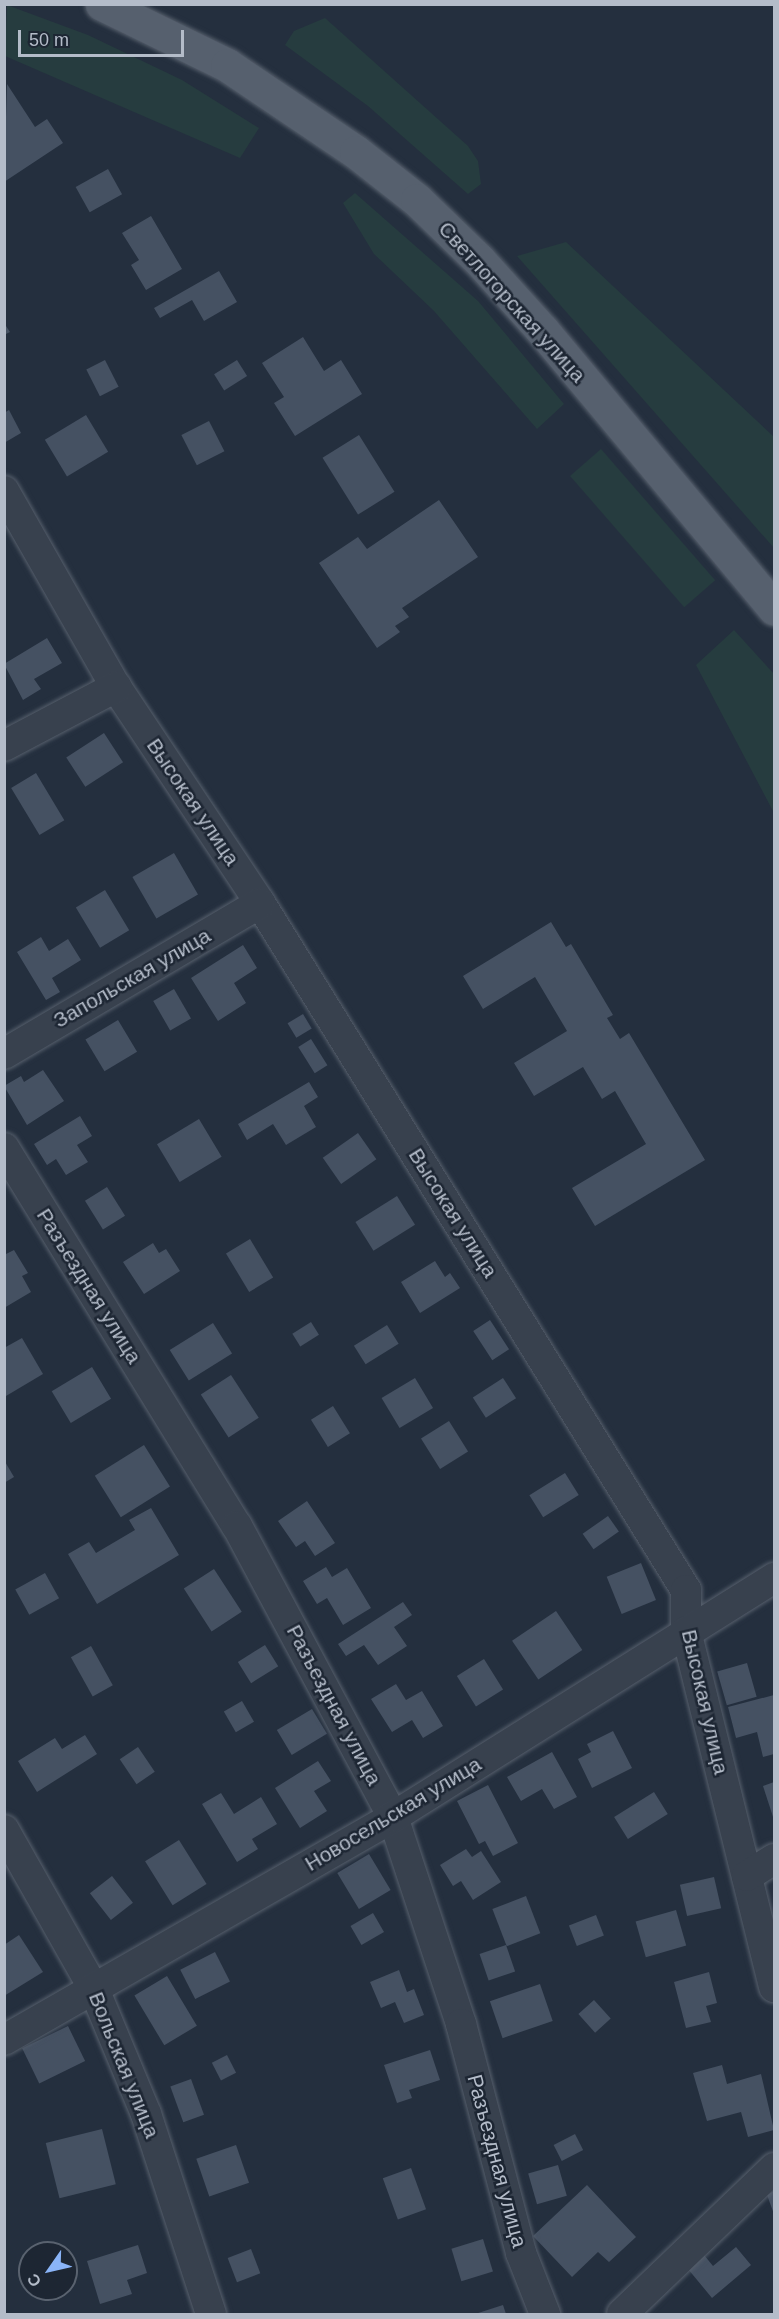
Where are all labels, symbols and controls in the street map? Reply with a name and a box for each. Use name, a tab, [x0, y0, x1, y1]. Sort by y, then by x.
scale bar	[21, 18, 188, 56]
text: 50 m	[29, 30, 69, 50]
street label: Светлогорская улица	[433, 216, 591, 388]
street label: Высокая улица	[141, 734, 245, 870]
street label: Запольская улица	[49, 923, 215, 1033]
street label: Высокая улица	[403, 1144, 503, 1282]
street label: Разъездная улица	[31, 1204, 147, 1368]
street label: Разъездная улица	[281, 1621, 387, 1789]
street label: Высокая улица	[676, 1627, 734, 1777]
street label: Новосельская улица	[300, 1751, 486, 1877]
street label: Вольская улица	[83, 1988, 165, 2142]
street label: Разъездная улица	[462, 2072, 532, 2250]
north arrow	[18, 2241, 78, 2301]
text: С	[24, 2271, 45, 2290]

